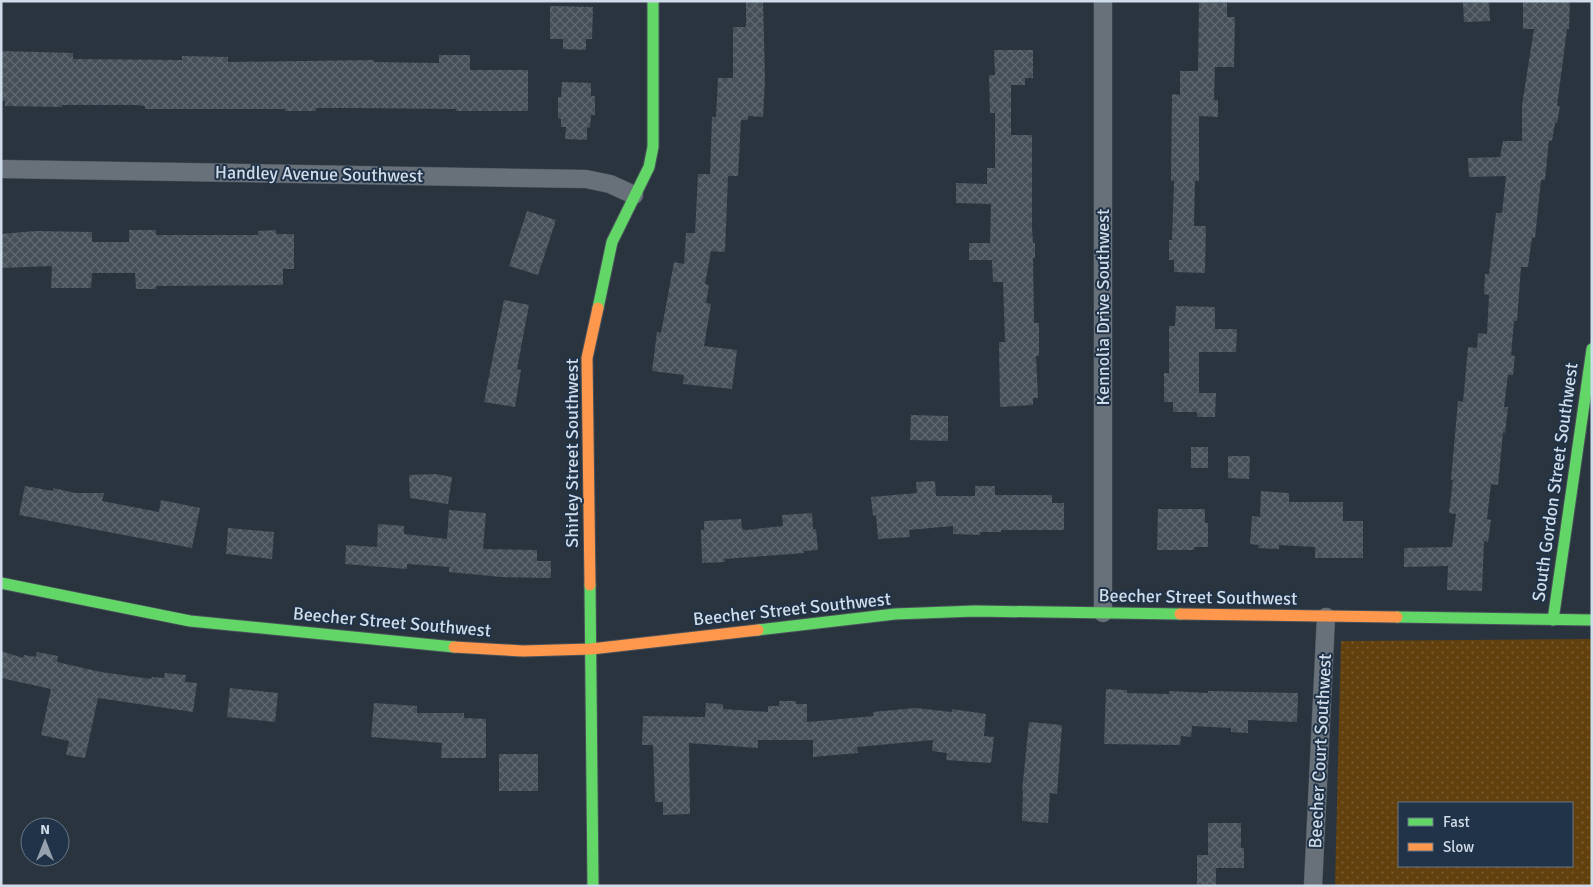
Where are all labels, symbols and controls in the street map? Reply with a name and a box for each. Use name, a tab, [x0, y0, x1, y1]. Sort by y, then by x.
street label: Handley Avenue Southwest	[215, 161, 423, 187]
street label: Kennolia Drive Southwest	[1092, 209, 1114, 405]
street label: Shirley Street Southwest	[561, 358, 583, 548]
street label: South Gordon Street Southwest	[1527, 361, 1583, 603]
street label: Beecher Street Southwest	[1099, 584, 1297, 610]
street label: Beecher Street Southwest	[692, 588, 892, 630]
street label: Beecher Street Southwest	[292, 602, 492, 642]
street label: Beecher Court Southwest	[1304, 653, 1336, 849]
legend	[1398, 802, 1573, 867]
text: Fast	[1443, 813, 1470, 831]
north arrow	[20, 817, 70, 867]
text: N	[40, 821, 50, 838]
text: Slow	[1443, 838, 1474, 856]

